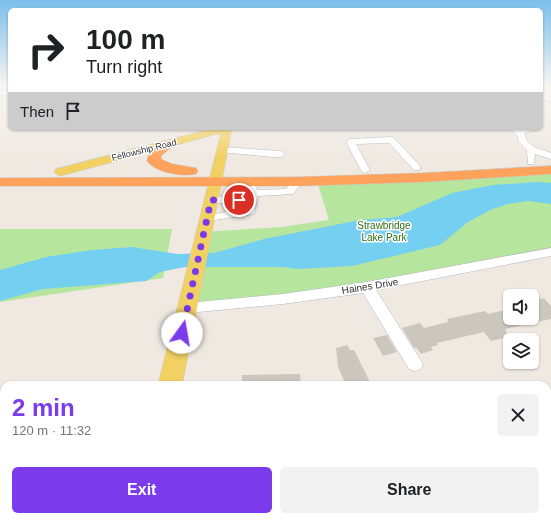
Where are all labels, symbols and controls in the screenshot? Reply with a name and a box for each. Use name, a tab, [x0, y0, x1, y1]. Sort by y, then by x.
icon: right	[20, 24, 72, 76]
text: 100 m	[86, 24, 165, 55]
text: Turn right	[86, 57, 162, 77]
icon: arrive	[62, 100, 84, 122]
text: Then	[20, 103, 54, 120]
street label: Fellowship Road	[111, 137, 177, 163]
pin	[222, 183, 256, 217]
icon: arrive	[228, 189, 250, 211]
park label: Strawbridge Lake Park	[357, 220, 411, 243]
street label: Haines Drive	[341, 276, 400, 296]
map controls	[503, 289, 539, 369]
button: sound	[503, 289, 539, 325]
position arrow	[161, 312, 203, 354]
button: layers	[503, 333, 539, 369]
text: 2 min	[12, 394, 75, 421]
button: close	[497, 394, 539, 436]
text: 120 m · 11:32	[12, 423, 91, 438]
button: Exit	[12, 467, 272, 513]
button: Share	[280, 467, 539, 513]

